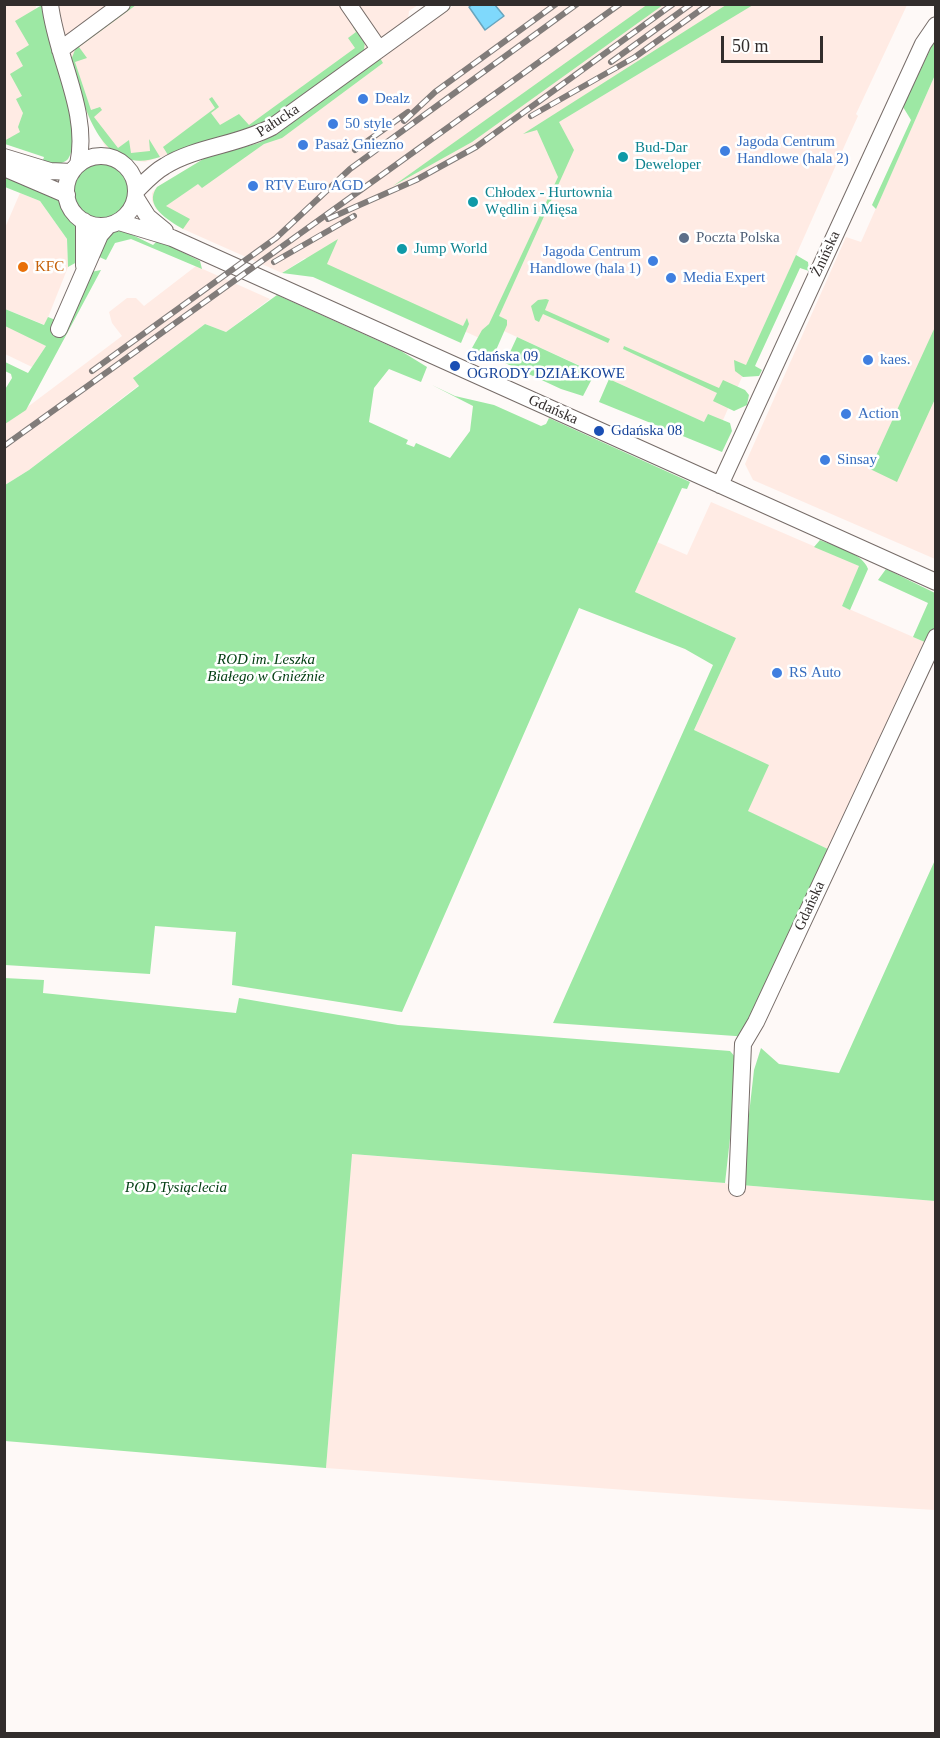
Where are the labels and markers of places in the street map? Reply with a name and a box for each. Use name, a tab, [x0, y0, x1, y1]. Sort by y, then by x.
place label: Dealz	[375, 90, 410, 108]
marker: Dealz	[356, 92, 370, 106]
place label: 50 style	[345, 115, 392, 133]
marker: 50 style	[326, 117, 340, 131]
place label: Jagoda Centrum Handlowe (hala 2)	[737, 133, 849, 168]
place label: Pasaż Gniezno	[315, 136, 404, 154]
marker: Pasaż Gniezno	[296, 138, 310, 152]
place label: Bud-Dar Deweloper	[635, 139, 701, 174]
marker: Jagoda Centrum Handlowe (hala 2)	[718, 144, 732, 158]
marker: Bud-Dar Deweloper	[616, 150, 630, 164]
place label: RTV Euro AGD	[265, 177, 363, 195]
marker: RTV Euro AGD	[246, 179, 260, 193]
place label: Chłodex - Hurtownia Wędlin i Mięsa	[485, 184, 612, 219]
marker: Chłodex - Hurtownia Wędlin i Mięsa	[466, 195, 480, 209]
place label: Poczta Polska	[696, 229, 780, 247]
marker: Poczta Polska	[677, 231, 691, 245]
place label: Jump World	[414, 240, 487, 258]
marker: Jump World	[395, 242, 409, 256]
place label: Jagoda Centrum Handlowe (hala 1)	[529, 243, 641, 278]
marker: Jagoda Centrum Handlowe (hala 1)	[646, 254, 660, 268]
place label: KFC	[35, 258, 64, 276]
marker: KFC	[16, 260, 30, 274]
place label: Media Expert	[683, 269, 765, 287]
marker: Media Expert	[664, 271, 678, 285]
place label: Gdańska 09 OGRODY DZIAŁKOWE	[467, 348, 625, 383]
place label: kaes.	[880, 351, 910, 369]
marker: kaes.	[861, 353, 875, 367]
marker: Gdańska 09 OGRODY DZIAŁKOWE	[448, 359, 462, 373]
place label: Action	[858, 405, 899, 423]
marker: Action	[839, 407, 853, 421]
place label: Gdańska 08	[611, 422, 682, 440]
marker: Gdańska 08	[592, 424, 606, 438]
place label: Sinsay	[837, 451, 877, 469]
marker: Sinsay	[818, 453, 832, 467]
place label: RS Auto	[789, 664, 841, 682]
marker: RS Auto	[770, 666, 784, 680]

